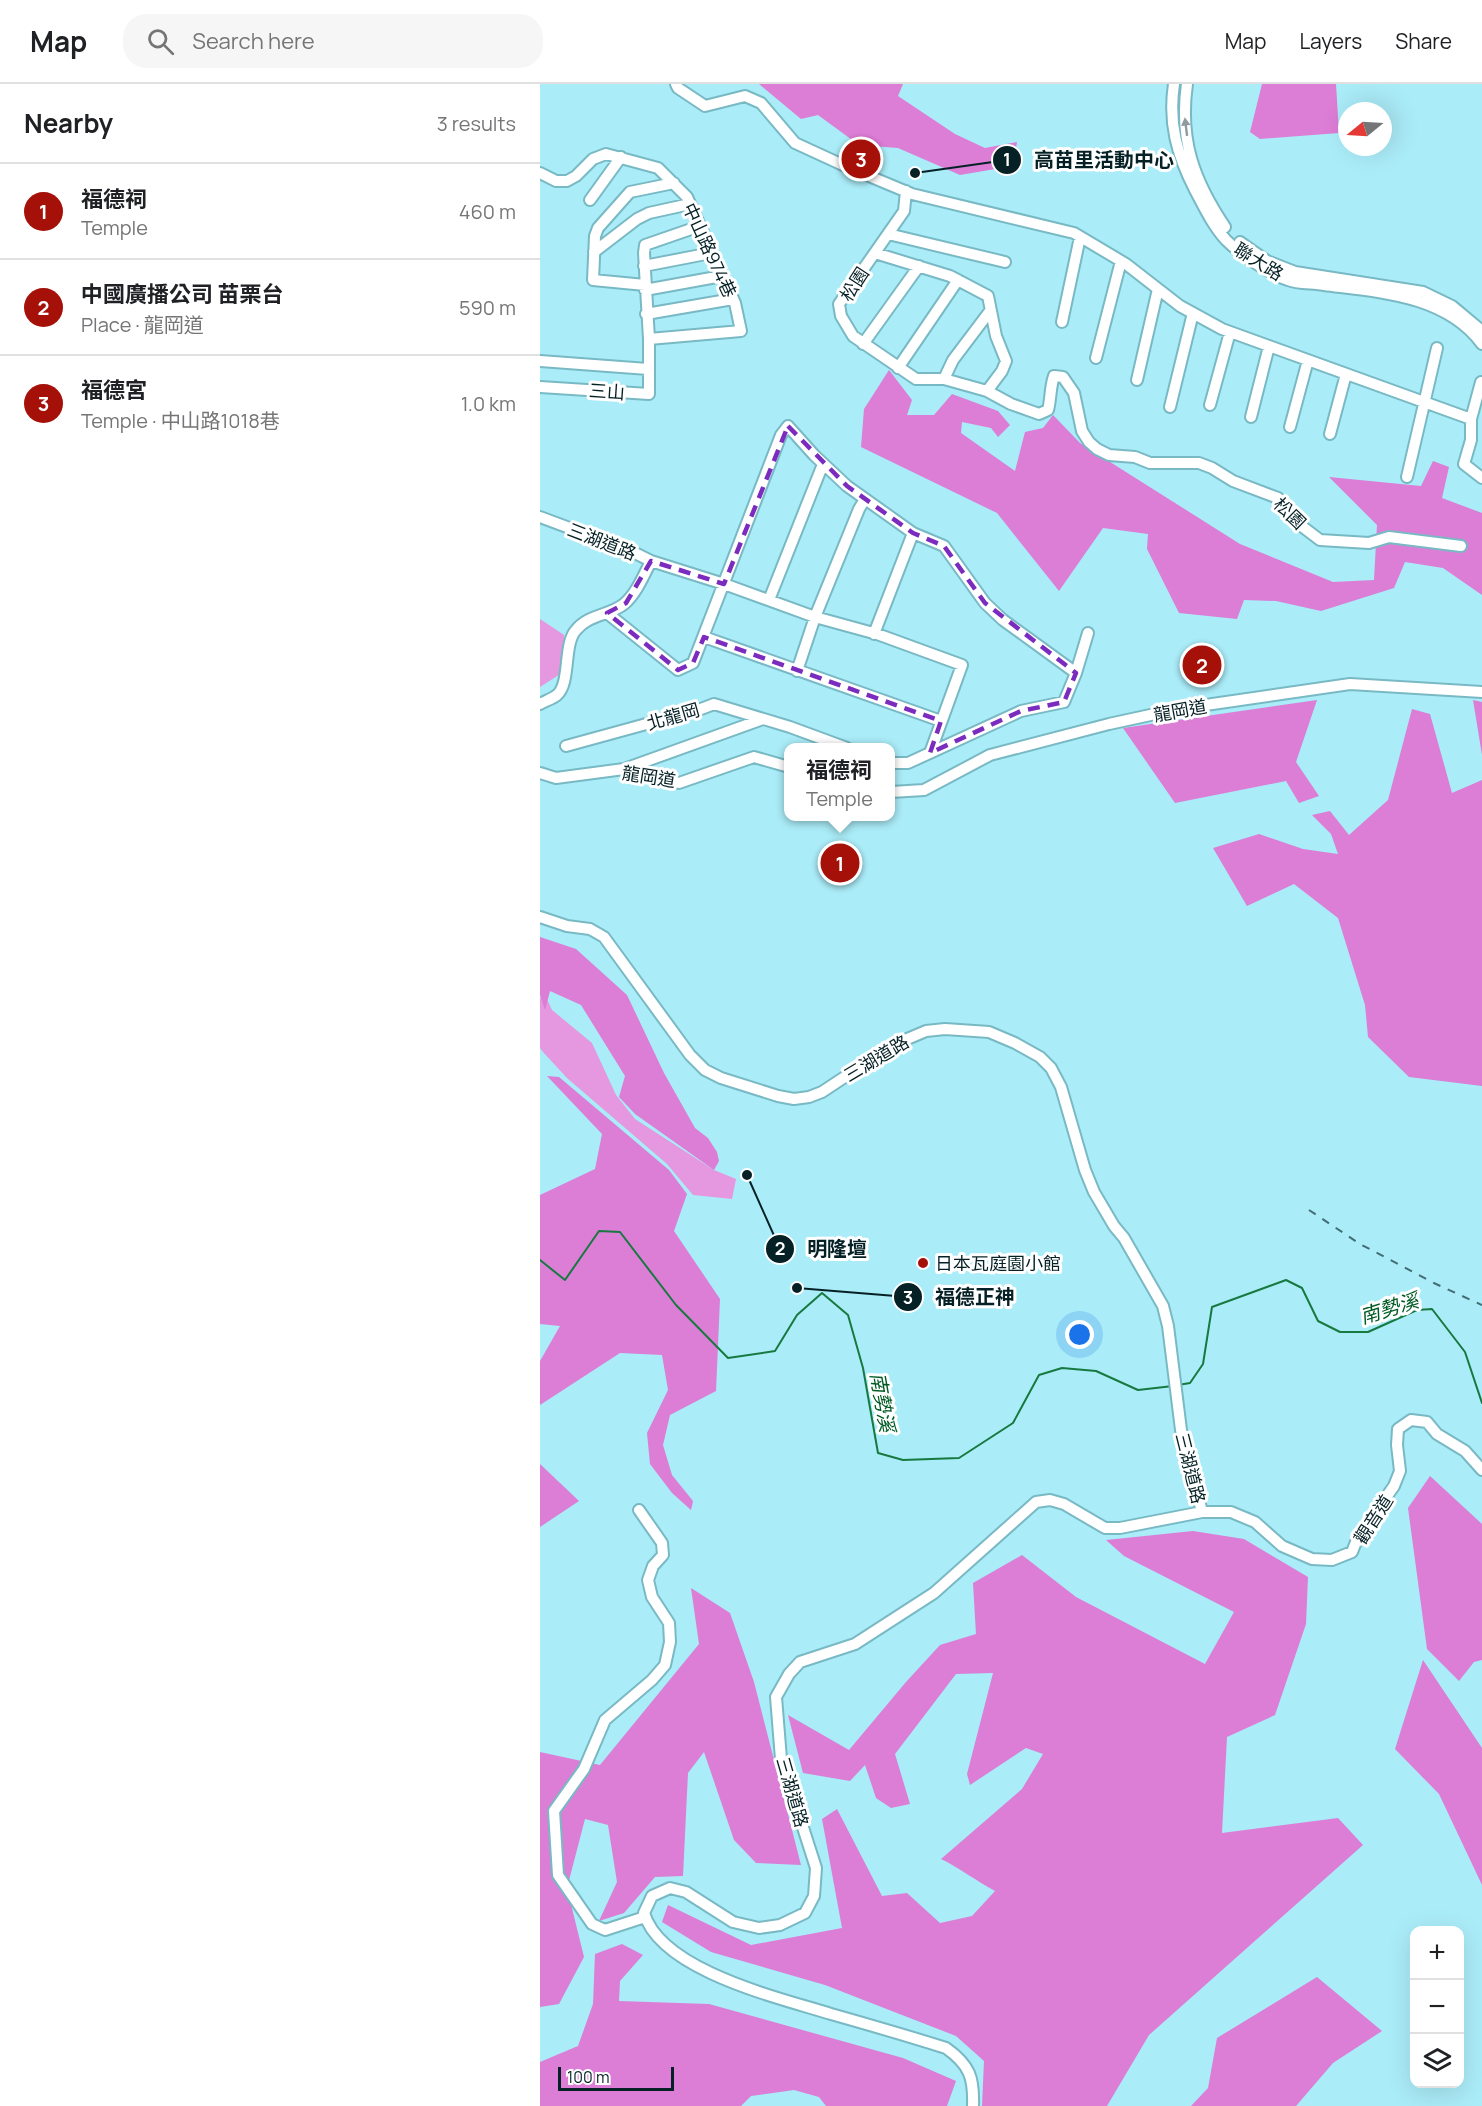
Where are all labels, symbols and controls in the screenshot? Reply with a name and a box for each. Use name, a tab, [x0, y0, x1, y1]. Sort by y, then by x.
search box	[123, 14, 543, 68]
text: Map	[30, 22, 87, 60]
icon: search	[144, 25, 177, 58]
text: Search here	[192, 26, 315, 56]
text: Map	[1225, 27, 1266, 55]
text: Layers	[1299, 27, 1362, 55]
text: Share	[1395, 27, 1452, 55]
north arrow	[1338, 102, 1392, 156]
text: Nearby	[24, 105, 113, 141]
text: 3 results	[437, 110, 516, 137]
one-way arrow	[1181, 117, 1191, 136]
pin: 3	[842, 136, 880, 182]
callout: 高苗里活動中心	[992, 141, 1186, 179]
text: 高苗里活動中心	[1034, 146, 1174, 173]
text: 1	[1003, 147, 1011, 171]
text: 福德祠	[81, 184, 147, 214]
text: 1	[39, 198, 48, 225]
text: 460 m	[459, 198, 516, 225]
street label: 中山路974巷	[678, 199, 742, 301]
text: Temple	[81, 214, 148, 241]
street label: 聯大路	[1230, 237, 1288, 285]
street label: 松園	[834, 262, 874, 306]
text: 中國廣播公司 苗栗台	[81, 279, 283, 309]
text: 2	[38, 294, 49, 321]
text: 590 m	[459, 294, 516, 321]
text: Place · 龍岡道	[81, 311, 204, 338]
text: 福德宮	[81, 375, 147, 405]
street label: 三山	[588, 378, 626, 404]
text: 3	[38, 390, 49, 417]
text: 1.0 km	[461, 390, 516, 417]
text: Temple · 中山路1018巷	[81, 407, 280, 434]
street label: 松園	[1269, 492, 1311, 534]
street label: 三湖道路	[564, 517, 640, 565]
pin: 2	[1182, 642, 1222, 688]
street label: 龍岡道	[1151, 693, 1209, 727]
street label: 北龍岡	[644, 697, 702, 735]
popup	[784, 743, 895, 821]
text: 福德祠	[806, 755, 872, 785]
street label: 龍岡道	[620, 760, 678, 792]
text: Temple	[806, 785, 873, 812]
pin: 1	[820, 840, 860, 886]
street label: 三湖道路	[839, 1029, 913, 1087]
callout: 明隆壇	[765, 1230, 879, 1268]
text: 明隆壇	[807, 1235, 867, 1262]
text: 2	[775, 1236, 785, 1260]
place label: 日本瓦庭園小館	[935, 1251, 1061, 1275]
marker: 日本瓦庭園小館	[916, 1256, 930, 1270]
callout: 福德正神	[893, 1278, 1027, 1316]
text: 福德正神	[935, 1283, 1015, 1310]
text: 3	[903, 1285, 913, 1309]
water label: 南勢溪	[1356, 1285, 1425, 1330]
your location	[1065, 1320, 1094, 1349]
water label: 南勢溪	[864, 1370, 902, 1437]
street label: 三湖道路	[1171, 1430, 1211, 1506]
street label: 觀音道	[1348, 1490, 1398, 1548]
street label: 三湖道路	[772, 1754, 814, 1830]
map controls	[1410, 1926, 1464, 2088]
button: +	[1410, 1926, 1464, 1980]
button: −	[1410, 1980, 1464, 2034]
button: layers	[1410, 2034, 1464, 2088]
scale bar	[558, 2064, 674, 2092]
text: 100 m	[567, 2066, 610, 2088]

